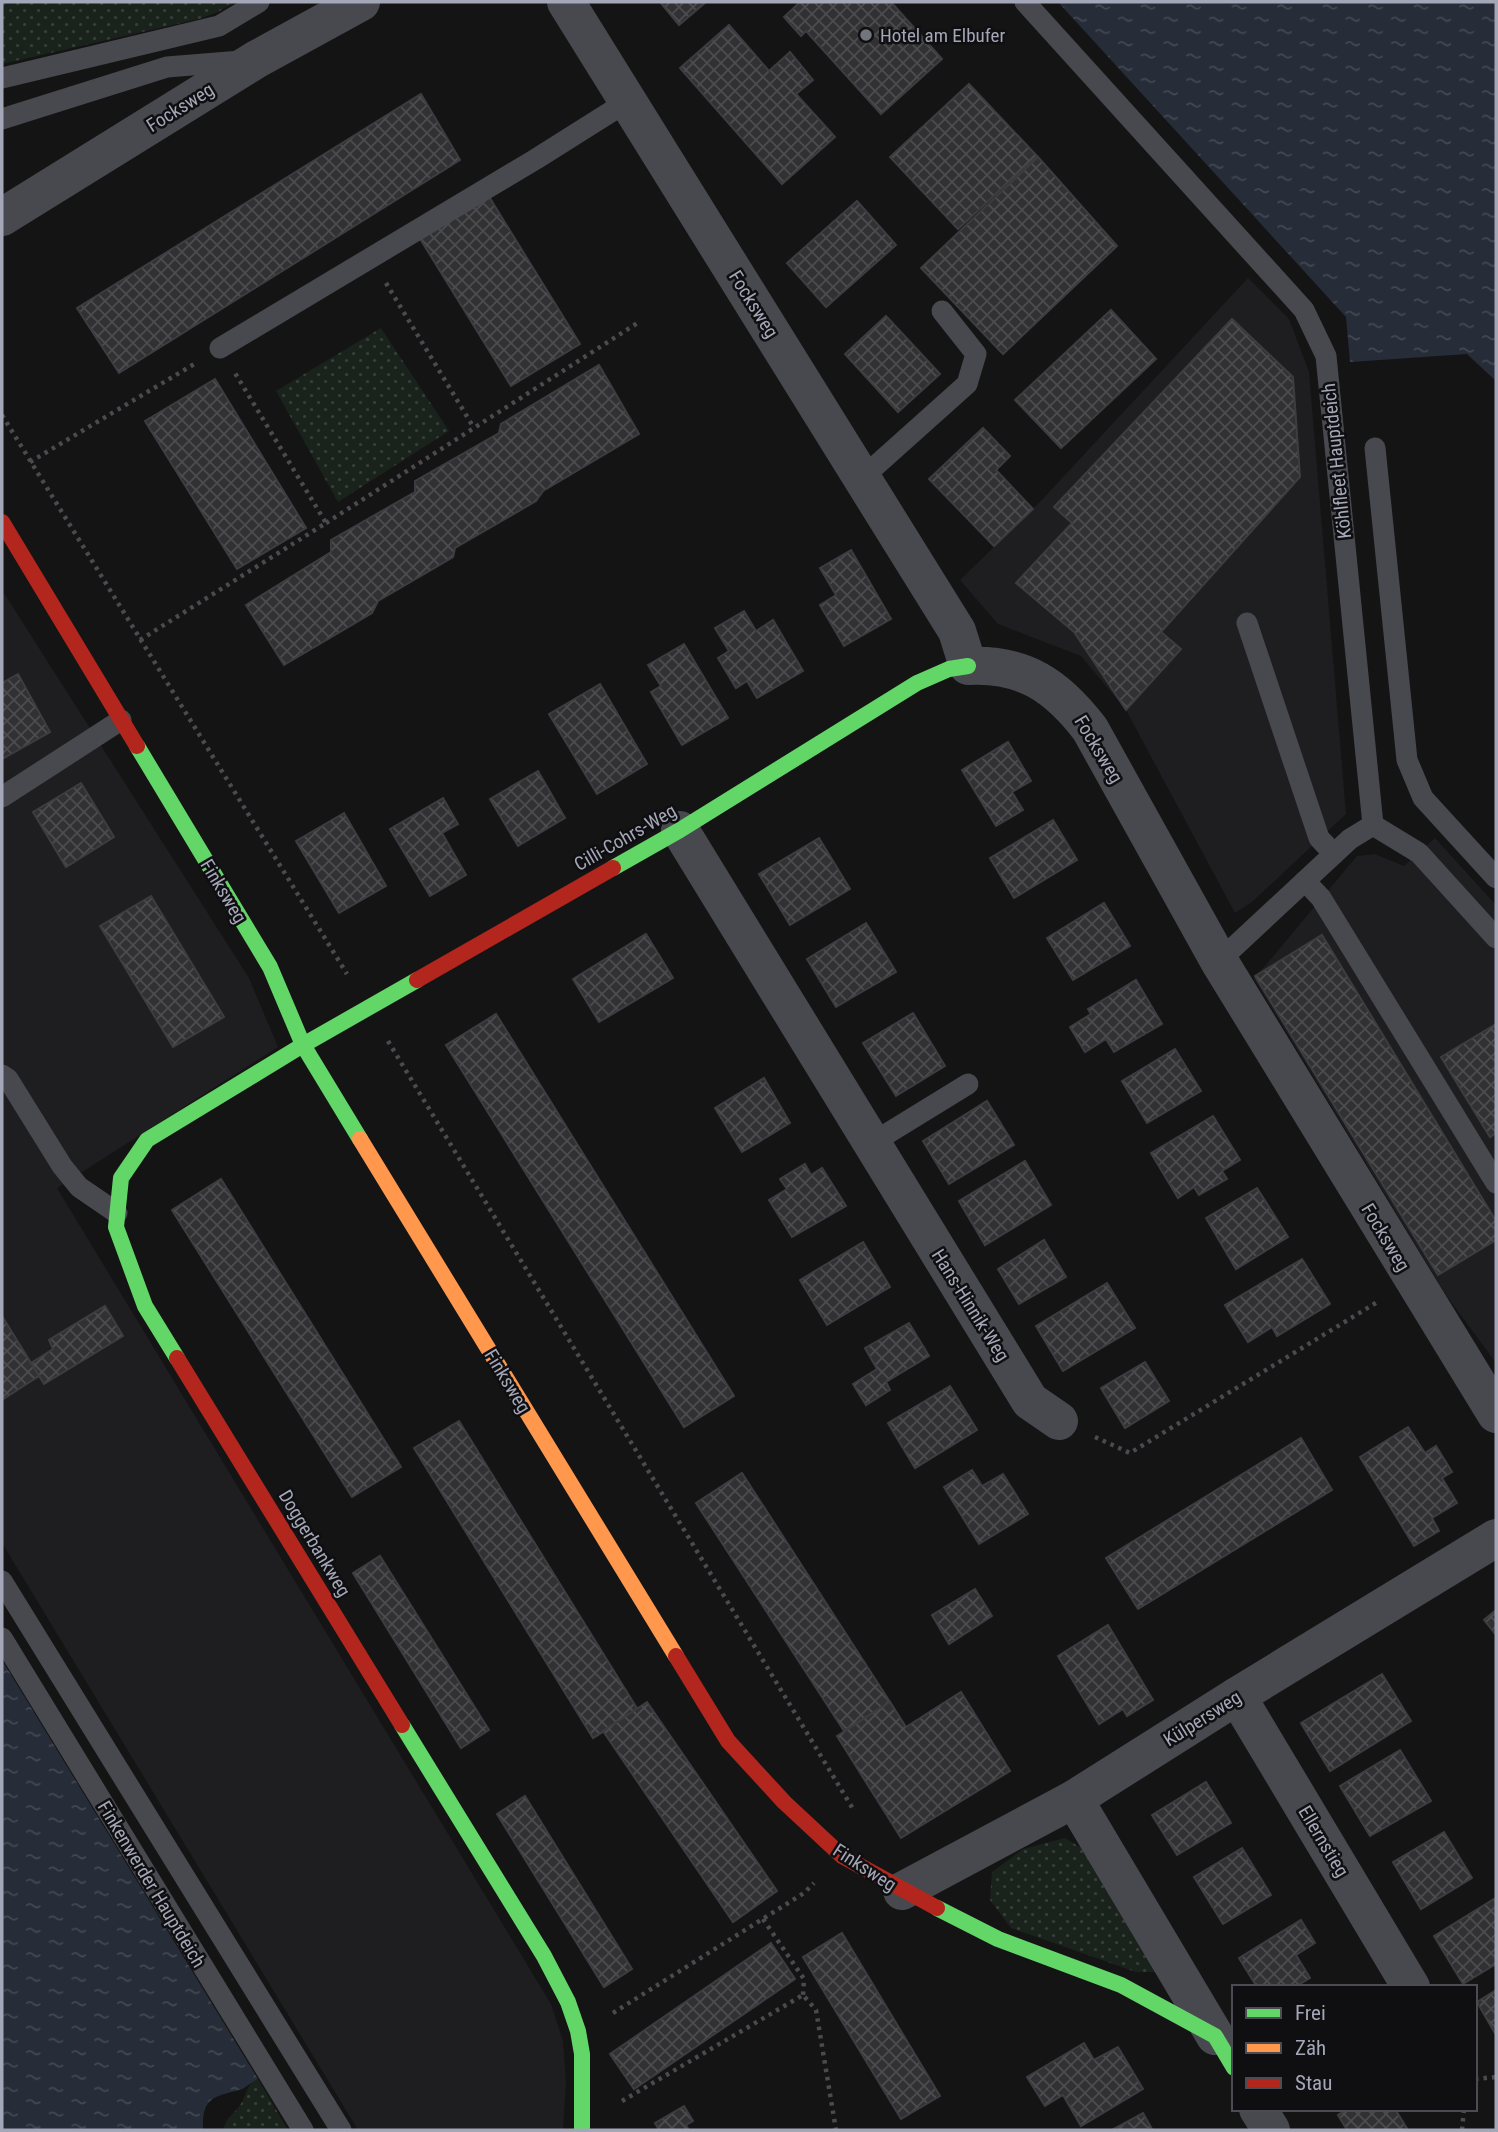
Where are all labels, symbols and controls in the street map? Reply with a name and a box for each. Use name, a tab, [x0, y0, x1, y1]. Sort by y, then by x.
place label: Hotel am Elbufer	[880, 24, 1005, 47]
marker: Hotel am Elbufer	[858, 27, 874, 43]
street label: Focksweg	[142, 78, 218, 137]
street label: Focksweg	[724, 266, 783, 342]
street label: Köhlfleet Hauptdeich	[1317, 382, 1356, 540]
street label: Focksweg	[1069, 711, 1128, 787]
street label: Cilli-Cohrs-Weg	[570, 799, 680, 876]
street label: Finksweg	[196, 855, 252, 927]
street label: Focksweg	[1356, 1199, 1415, 1275]
street label: Hans-Hinnik-Weg	[927, 1245, 1014, 1366]
street label: Finksweg	[480, 1345, 536, 1417]
street label: Doggerbankweg	[274, 1486, 356, 1601]
street label: Külpersweg	[1159, 1686, 1245, 1751]
street label: Finkenwerder Hauptdeich	[93, 1797, 210, 1972]
street label: Ellernstieg	[1293, 1801, 1354, 1881]
street label: Finksweg	[829, 1839, 901, 1896]
legend	[1232, 1985, 1477, 2111]
text: Frei	[1295, 2001, 1326, 2025]
text: Zäh	[1295, 2036, 1326, 2060]
text: Stau	[1295, 2071, 1332, 2095]

